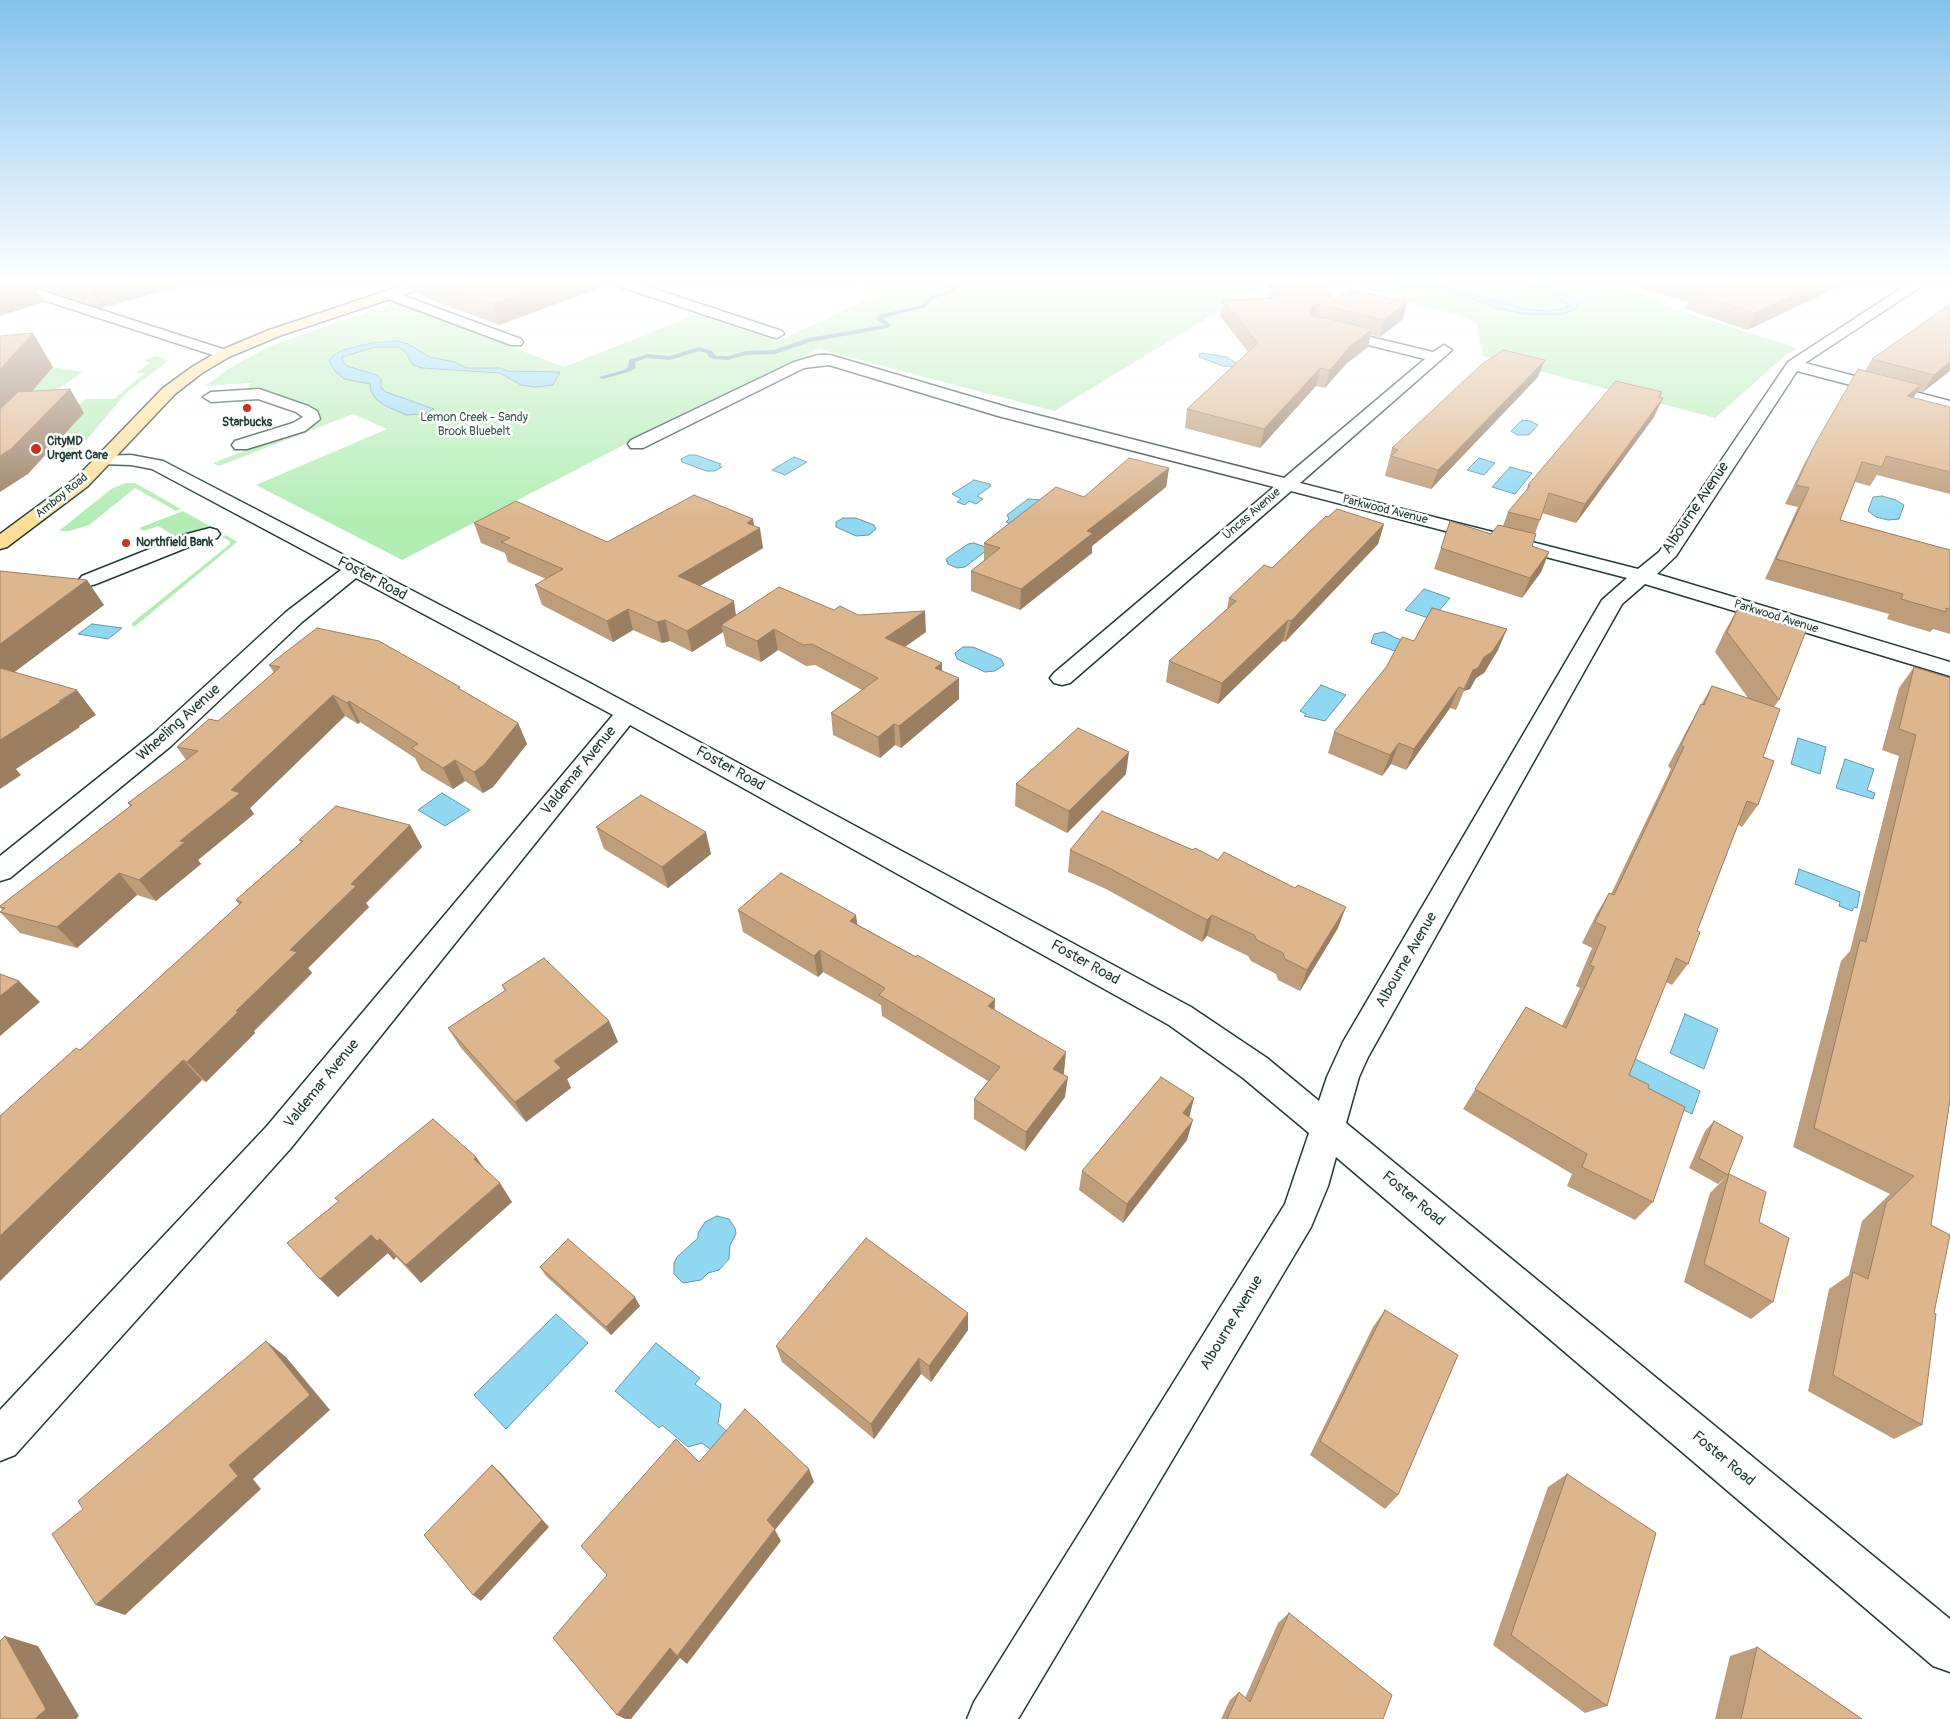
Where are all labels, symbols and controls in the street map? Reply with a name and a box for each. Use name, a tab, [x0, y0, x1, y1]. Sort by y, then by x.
marker: Starbucks	[241, 402, 253, 414]
park label: Lemon Creek - Sandy Brook Bluebelt	[420, 411, 528, 439]
place label: Starbucks	[222, 416, 272, 430]
place label: CityMD Urgent Care	[47, 435, 108, 463]
marker: CityMD Urgent Care	[29, 442, 43, 456]
street label: Albourne Avenue	[1659, 459, 1733, 557]
street label: Amboy Road	[33, 471, 91, 521]
street label: Uncas Avenue	[1220, 485, 1284, 543]
street label: Parkwood Avenue	[1341, 492, 1429, 528]
place label: Northfield Bank	[136, 536, 213, 550]
marker: Northfield Bank	[120, 537, 132, 549]
street label: Foster Road	[334, 553, 410, 605]
street label: Parkwood Avenue	[1732, 597, 1820, 637]
street label: Wheeling Avenue	[134, 681, 224, 765]
street label: Valdemar Avenue	[538, 723, 620, 819]
street label: Foster Road	[692, 743, 768, 795]
street label: Albourne Avenue	[1372, 909, 1442, 1011]
street label: Foster Road	[1047, 937, 1123, 989]
street label: Valdemar Avenue	[281, 1036, 363, 1132]
street label: Foster Road	[1378, 1168, 1448, 1230]
street label: Albourne Avenue	[1197, 1273, 1267, 1373]
street label: Foster Road	[1688, 1428, 1758, 1490]

